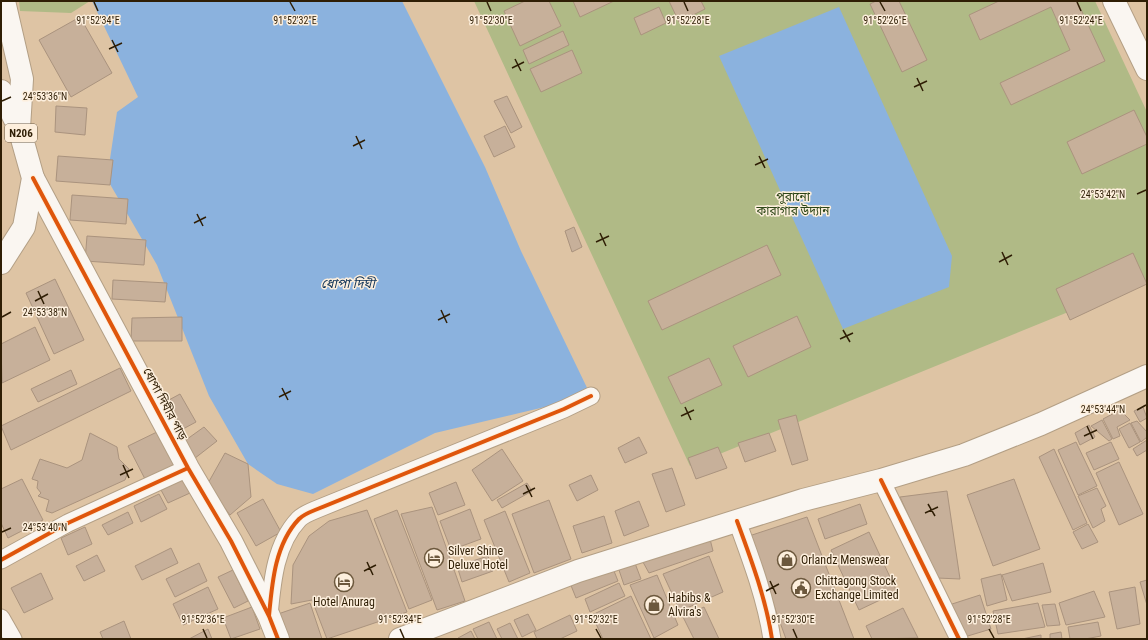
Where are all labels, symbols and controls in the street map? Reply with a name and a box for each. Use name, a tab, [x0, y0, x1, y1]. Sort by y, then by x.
text: 91°52'34"E	[76, 15, 120, 26]
text: 91°52'32"E	[273, 15, 317, 26]
text: 91°52'30"E	[469, 15, 513, 26]
text: 91°52'28"E	[666, 15, 710, 26]
text: 91°52'26"E	[863, 15, 907, 26]
text: 91°52'24"E	[1059, 15, 1103, 26]
text: 24°53'36"N	[23, 91, 67, 102]
road number: N206	[5, 124, 37, 142]
text: 24°53'42"N	[1081, 189, 1125, 200]
park label: পুরানো কারাগার উদ্যান	[756, 190, 830, 218]
water label: ধোপা দিঘী	[321, 276, 377, 291]
text: 24°53'38"N	[23, 307, 67, 318]
street label: ধোপা দিঘীর পাড়	[140, 365, 191, 443]
text: 24°53'44"N	[1081, 404, 1125, 415]
text: 24°53'40"N	[23, 522, 67, 533]
place label: Silver Shine Deluxe Hotel	[448, 544, 508, 572]
hotel icon: Silver Shine Deluxe Hotel	[423, 547, 445, 569]
shop icon: Orlandz Menswear	[776, 549, 798, 571]
place label: Orlandz Menswear	[801, 553, 889, 567]
hotel icon: Hotel Anurag	[333, 571, 355, 593]
place label: Chittagong Stock Exchange Limited	[815, 574, 899, 602]
public building icon: Chittagong Stock Exchange Limited	[790, 577, 812, 599]
place label: Habibs & Alvira's	[668, 591, 711, 619]
shop icon: Habibs & Alvira's	[643, 594, 665, 616]
place label: Hotel Anurag	[313, 595, 375, 609]
text: 91°52'36"E	[181, 614, 225, 625]
text: 91°52'34"E	[378, 614, 422, 625]
text: 91°52'32"E	[574, 614, 618, 625]
text: 91°52'30"E	[771, 614, 815, 625]
text: 91°52'28"E	[967, 614, 1011, 625]

